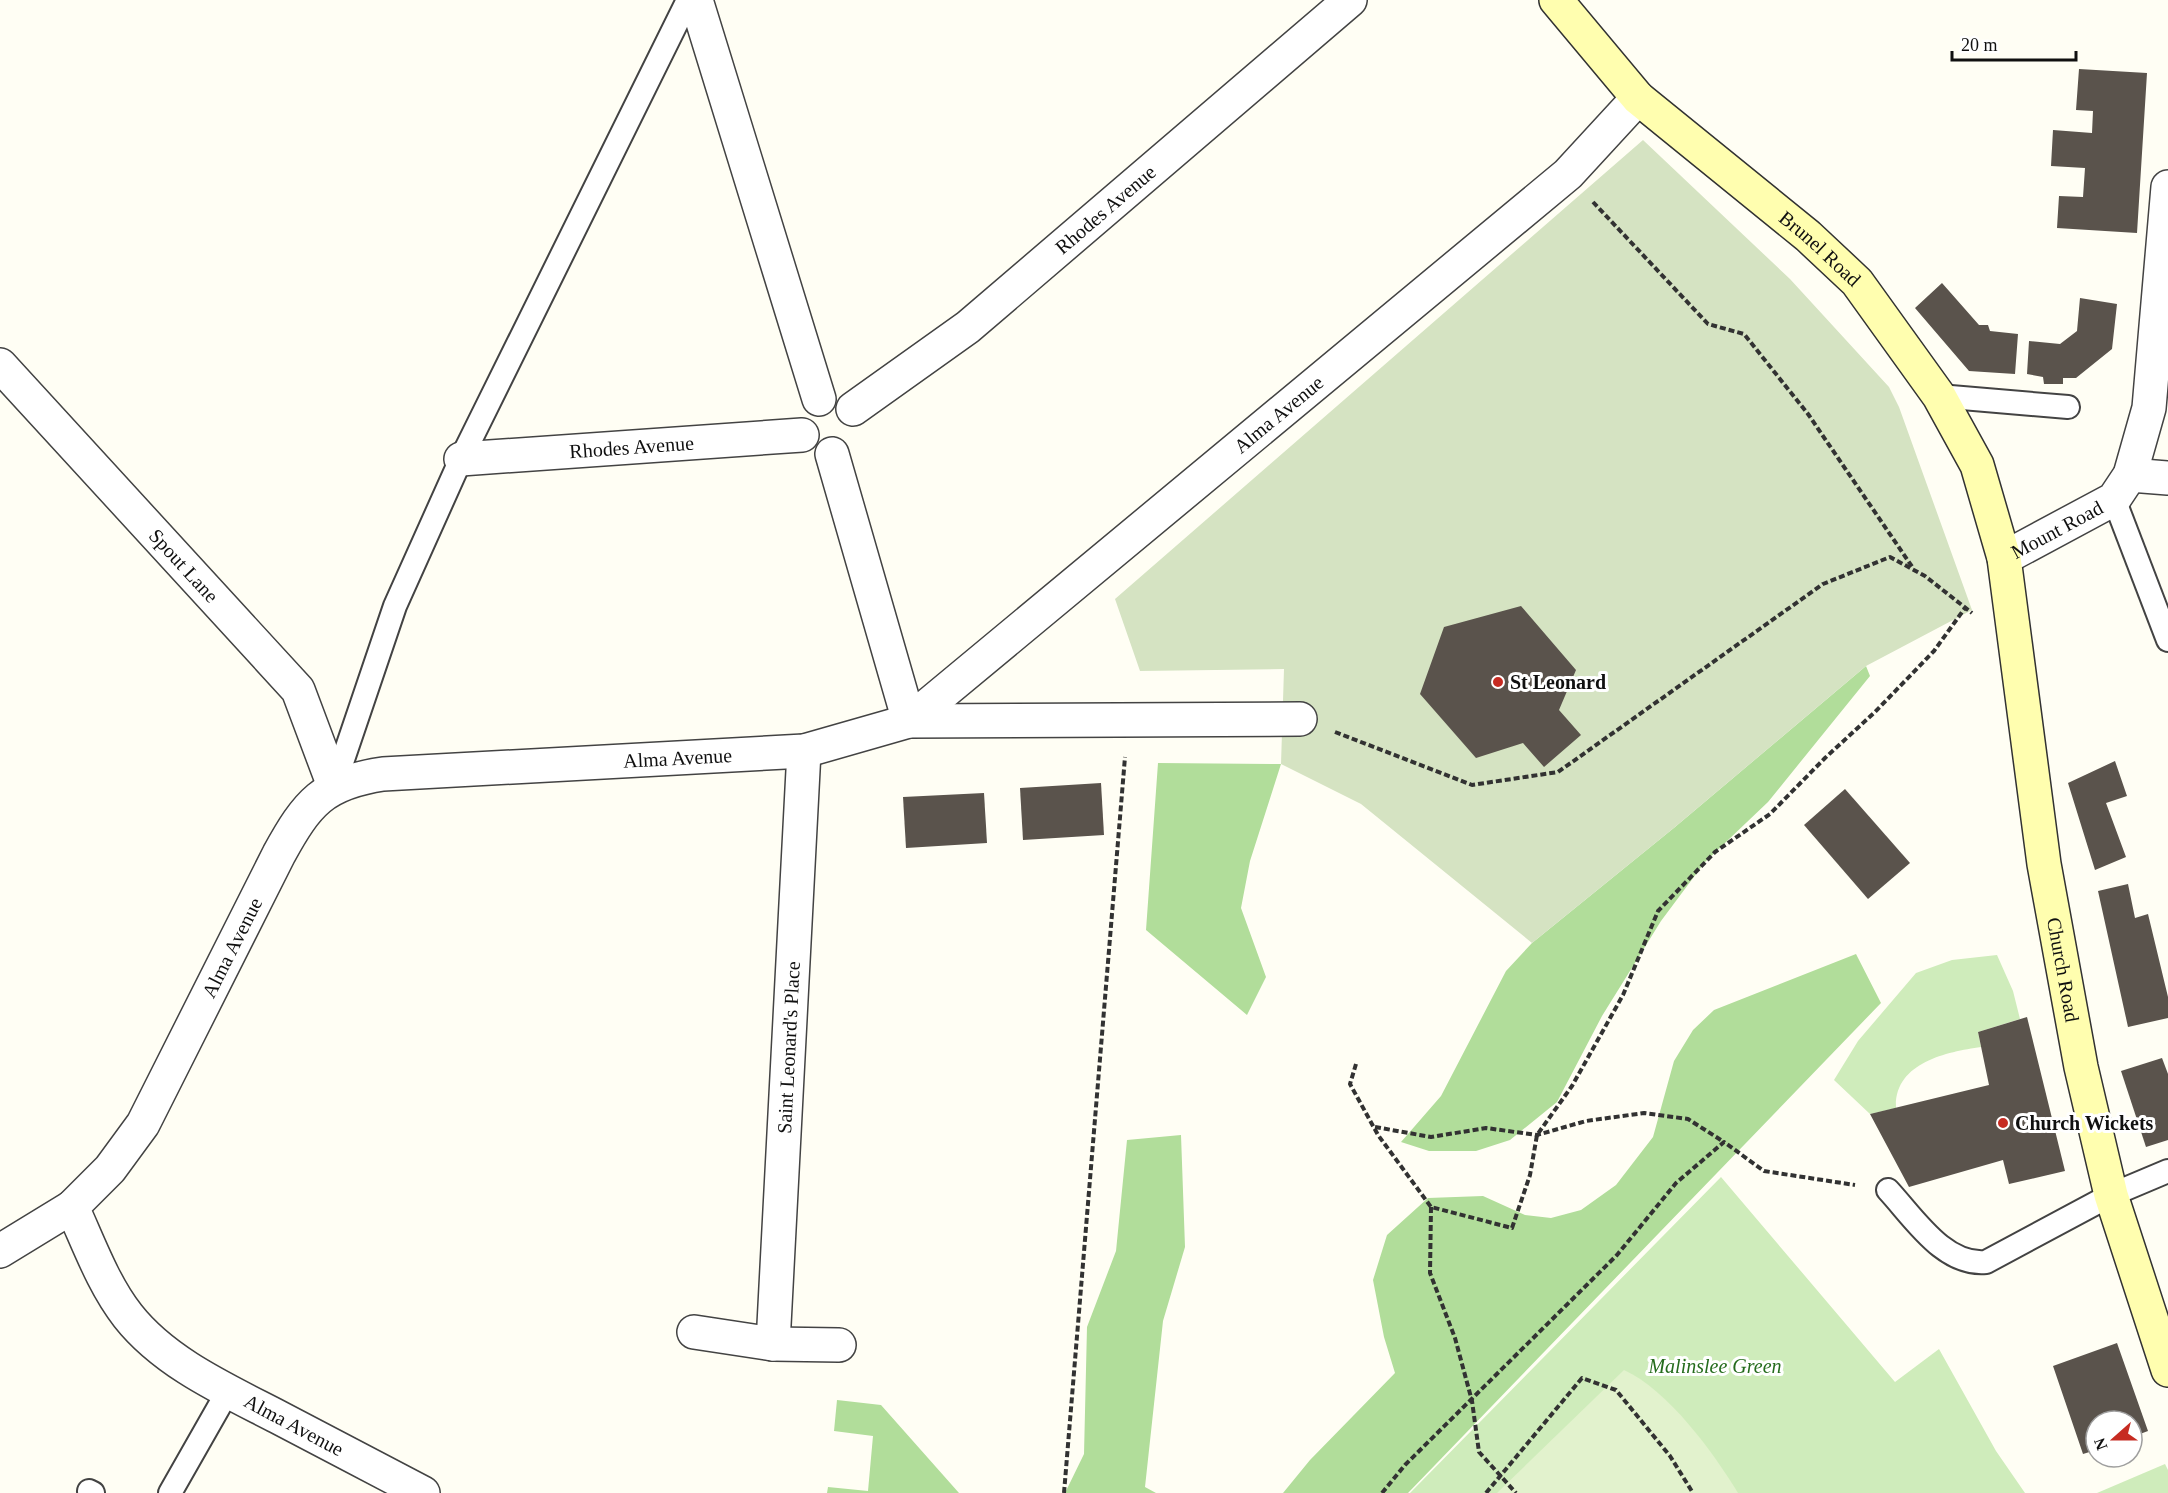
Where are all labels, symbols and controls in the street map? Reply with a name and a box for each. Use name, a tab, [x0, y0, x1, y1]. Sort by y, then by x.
scale bar	[1952, 24, 2076, 62]
text: 20 m	[1961, 35, 1998, 55]
street label: Rhodes Avenue	[1051, 160, 1160, 258]
street label: Brunel Road	[1775, 206, 1865, 291]
street label: Alma Avenue	[1229, 371, 1328, 458]
street label: Rhodes Avenue	[569, 432, 695, 462]
street label: Mount Road	[2007, 496, 2106, 563]
street label: Spout Lane	[145, 524, 223, 607]
place label: St Leonard	[1510, 671, 1606, 693]
marker: St Leonard	[1491, 675, 1505, 689]
street label: Alma Avenue	[622, 744, 733, 772]
street label: Alma Avenue	[198, 894, 266, 1001]
street label: Church Road	[2043, 915, 2084, 1024]
street label: Saint Leonard's Place	[773, 961, 804, 1134]
place label: Church Wickets	[2015, 1112, 2154, 1134]
marker: Church Wickets	[1996, 1116, 2010, 1130]
park label: Malinslee Green	[1647, 1355, 1782, 1377]
street label: Alma Avenue	[241, 1390, 347, 1460]
north arrow	[2084, 1409, 2144, 1469]
text: N	[2090, 1435, 2110, 1453]

